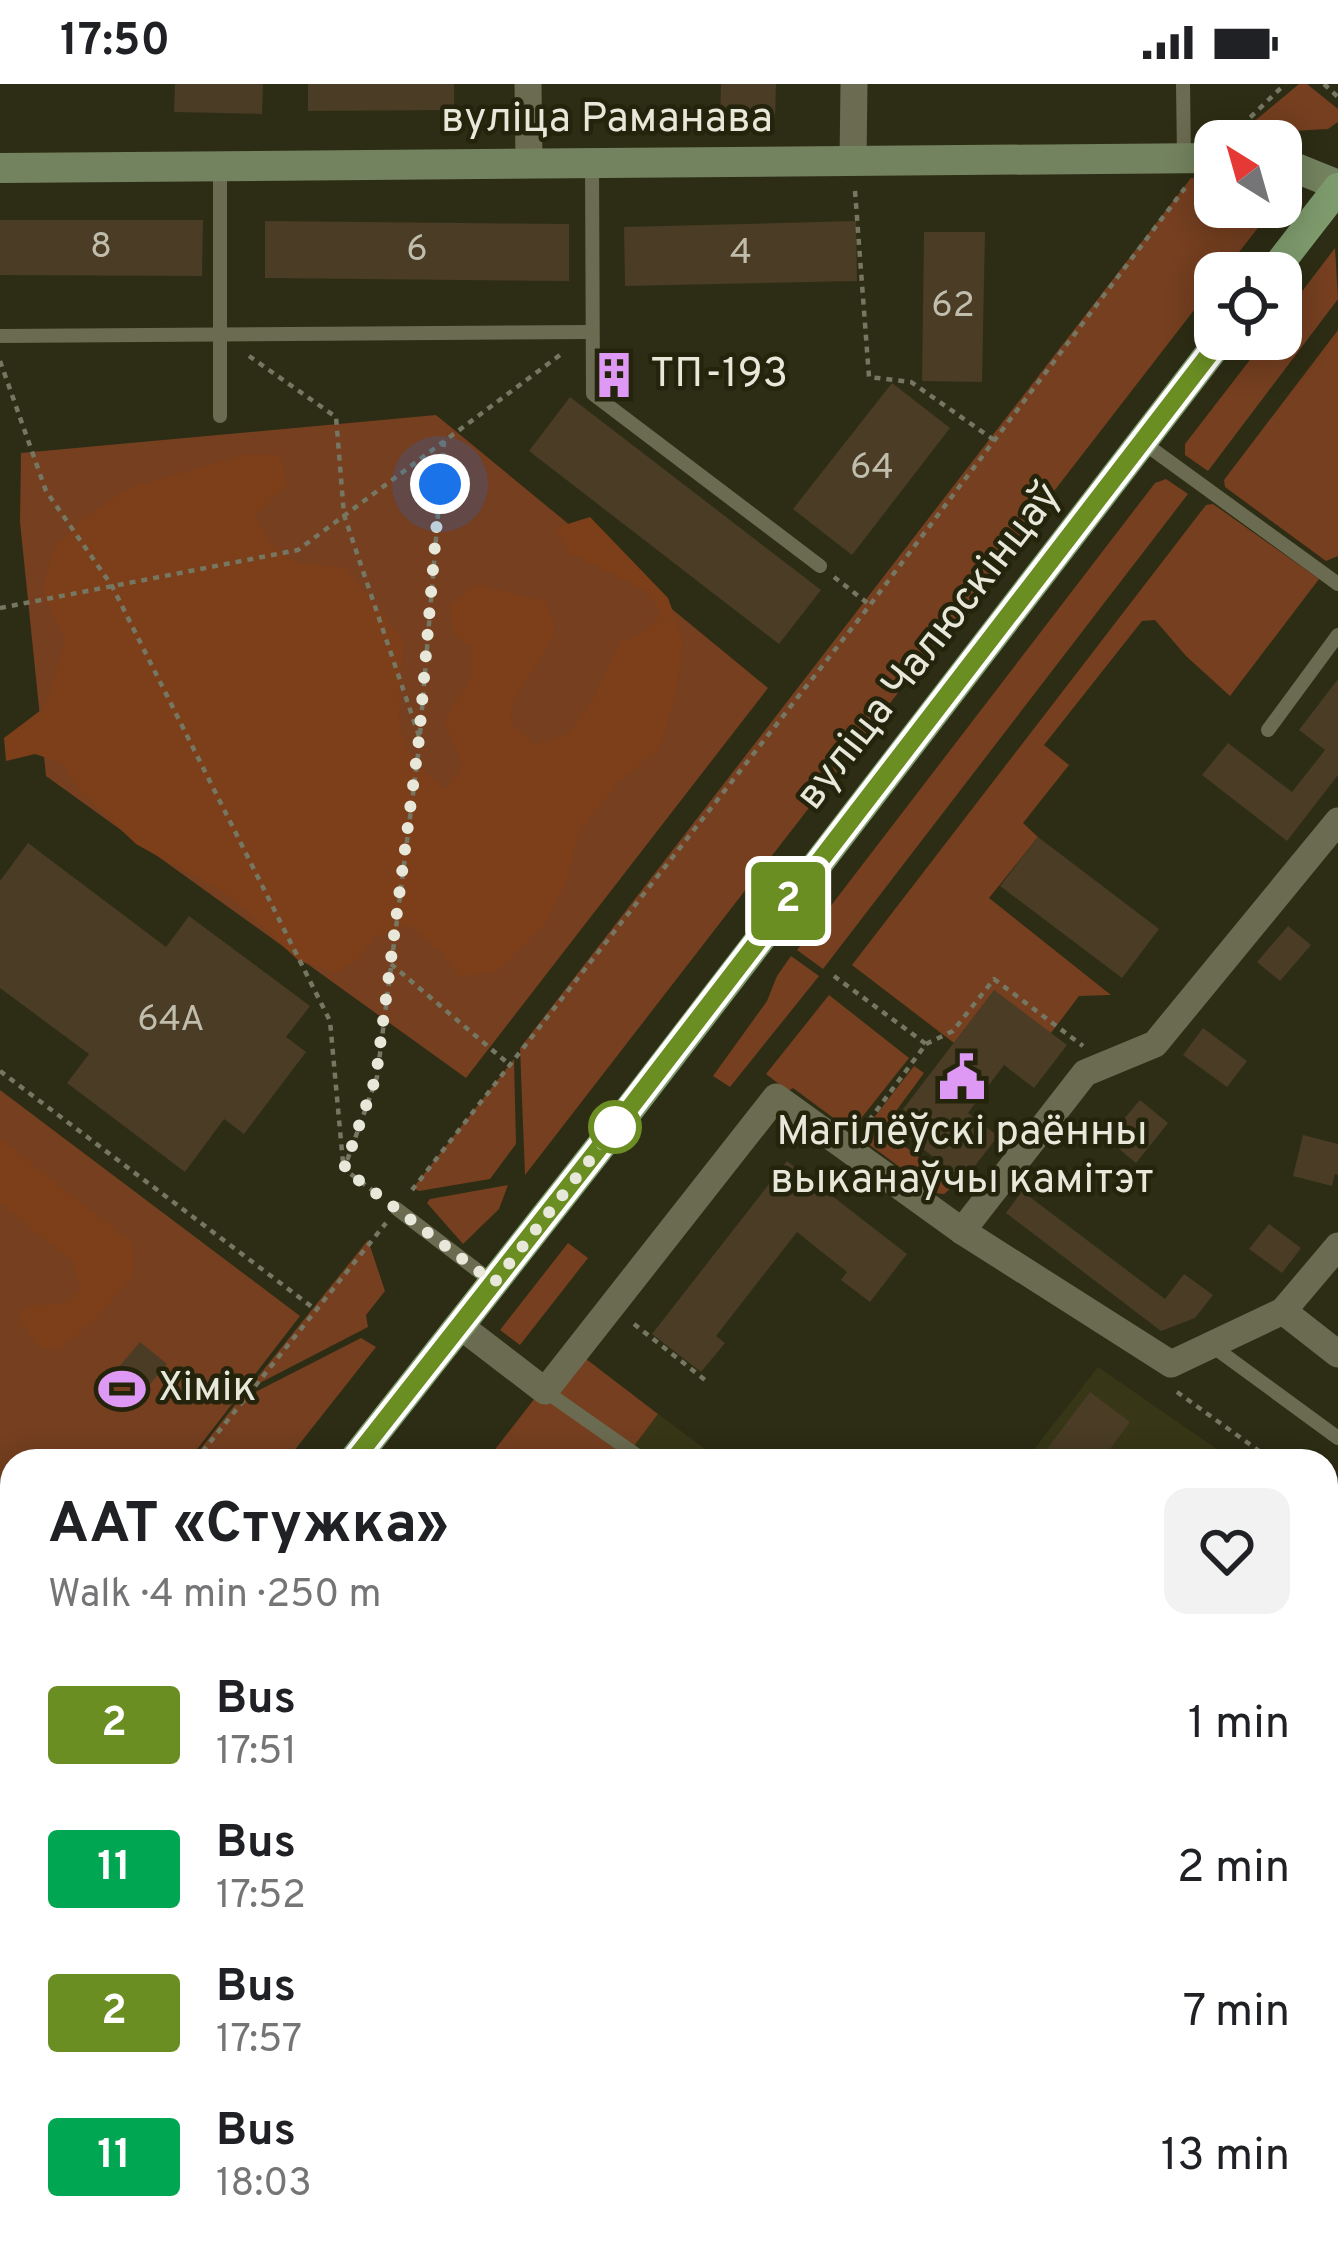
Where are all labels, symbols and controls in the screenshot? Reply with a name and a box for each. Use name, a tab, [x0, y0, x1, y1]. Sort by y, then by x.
text: 17:50	[60, 14, 170, 71]
street label: вуліца Раманава	[441, 94, 773, 147]
north arrow	[1194, 120, 1302, 228]
map controls	[1194, 120, 1302, 360]
house number: 8	[90, 225, 112, 271]
house number: 6	[406, 228, 428, 274]
house number: 4	[730, 231, 752, 277]
button: locate	[1194, 252, 1302, 360]
house number: 62	[931, 284, 975, 330]
place label: ТП-193	[650, 349, 788, 402]
building icon: ТП-193	[589, 350, 639, 400]
house number: 64	[850, 446, 894, 492]
your location	[410, 454, 470, 514]
street label: вуліца Чалюскінцаў	[785, 472, 1075, 822]
line badge: 2	[749, 862, 827, 940]
text: 2	[775, 874, 801, 927]
house number: 64А	[137, 998, 205, 1044]
public building icon: Магілёўскі раённы выканаўчы камітэт	[937, 1052, 987, 1102]
unlabelled marker	[590, 1102, 640, 1152]
place label: Магілёўскі раённы выканаўчы камітэт	[770, 1107, 1154, 1208]
place label: Хімік	[158, 1363, 256, 1416]
sports icon: Хімік	[97, 1364, 147, 1414]
button: heart	[1164, 1488, 1290, 1614]
text: ААТ «Стужка»	[48, 1491, 449, 1563]
text: Walk · 4 min · 250 m	[48, 1572, 381, 1621]
text: Bus	[216, 1672, 296, 1729]
text: 1 min	[1188, 1697, 1290, 1754]
text: 2	[101, 1698, 127, 1751]
text: 17:51	[216, 1729, 297, 1778]
text: Bus	[216, 1816, 296, 1873]
text: 2 min	[1177, 1841, 1290, 1898]
text: 11	[97, 1842, 131, 1895]
text: 17:52	[216, 1873, 306, 1922]
text: Bus	[216, 1960, 296, 2017]
text: 7 min	[1183, 1985, 1290, 2042]
text: 2	[101, 1986, 127, 2039]
text: 17:57	[216, 2017, 302, 2066]
text: Bus	[216, 2104, 296, 2161]
text: 13 min	[1161, 2129, 1290, 2186]
text: 11	[97, 2130, 131, 2183]
text: 18:03	[216, 2161, 312, 2210]

